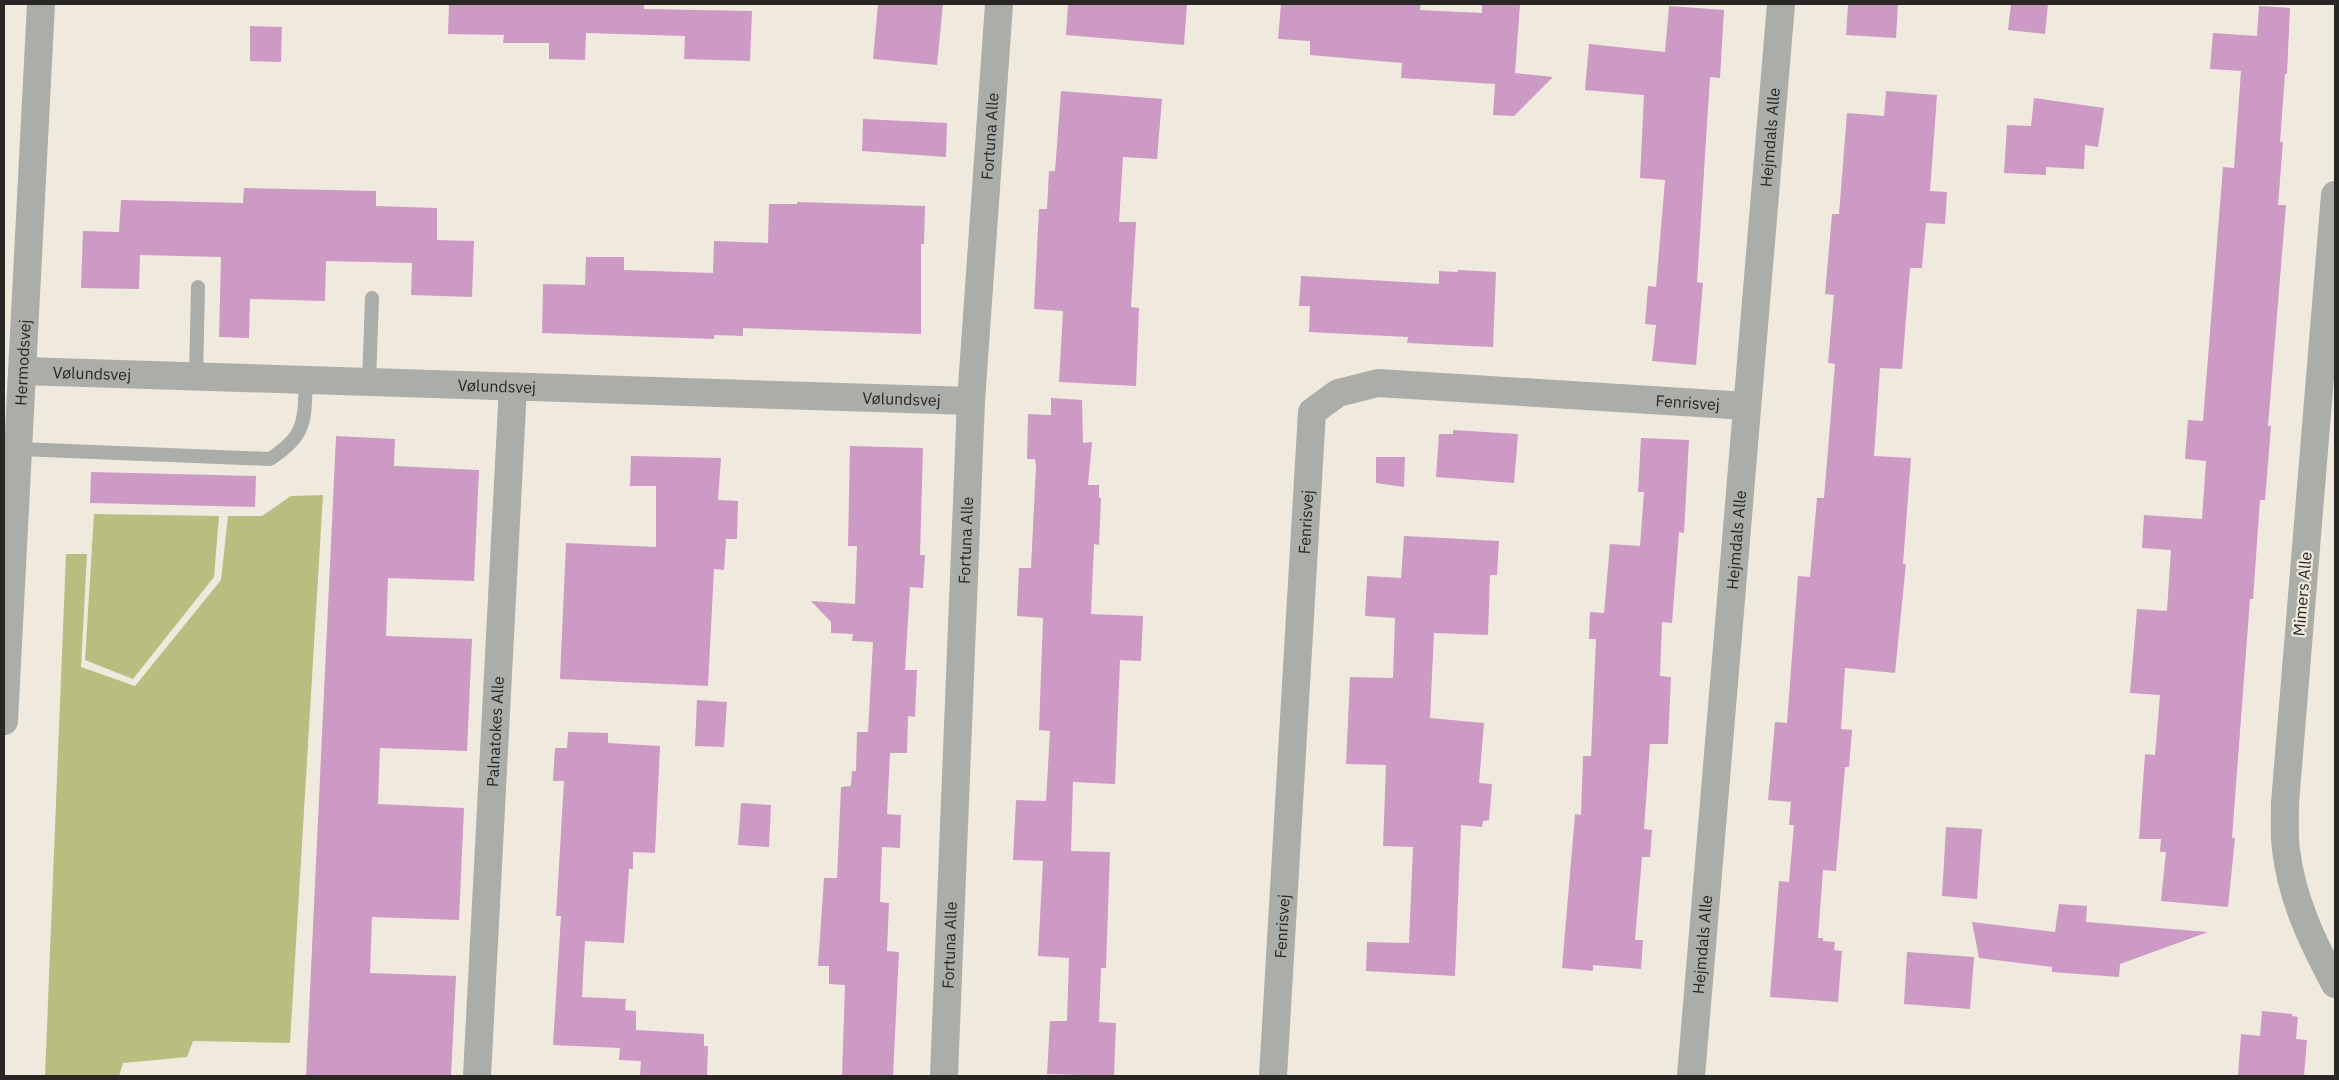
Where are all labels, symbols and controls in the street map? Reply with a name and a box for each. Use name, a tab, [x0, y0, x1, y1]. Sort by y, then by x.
street label: Hejmdals Alle	[1756, 87, 1784, 188]
street label: Fortuna Alle	[977, 92, 1003, 180]
street label: Hermodsvej	[10, 319, 35, 406]
street label: Vølundsvej	[52, 362, 131, 384]
street label: Vølundsvej	[457, 375, 536, 397]
street label: Vølundsvej	[862, 388, 941, 410]
street label: Fenrisvej	[1655, 390, 1721, 414]
street label: Fenrisvej	[1294, 489, 1317, 555]
street label: Hejmdals Alle	[1722, 489, 1750, 590]
street label: Fortuna Alle	[954, 496, 977, 584]
street label: Mimers Alle	[2288, 551, 2316, 637]
street label: Palnatokes Alle	[482, 675, 508, 787]
street label: Fenrisvej	[1270, 893, 1294, 959]
street label: Hejmdals Alle	[1688, 894, 1716, 995]
street label: Fortuna Alle	[937, 901, 961, 989]

